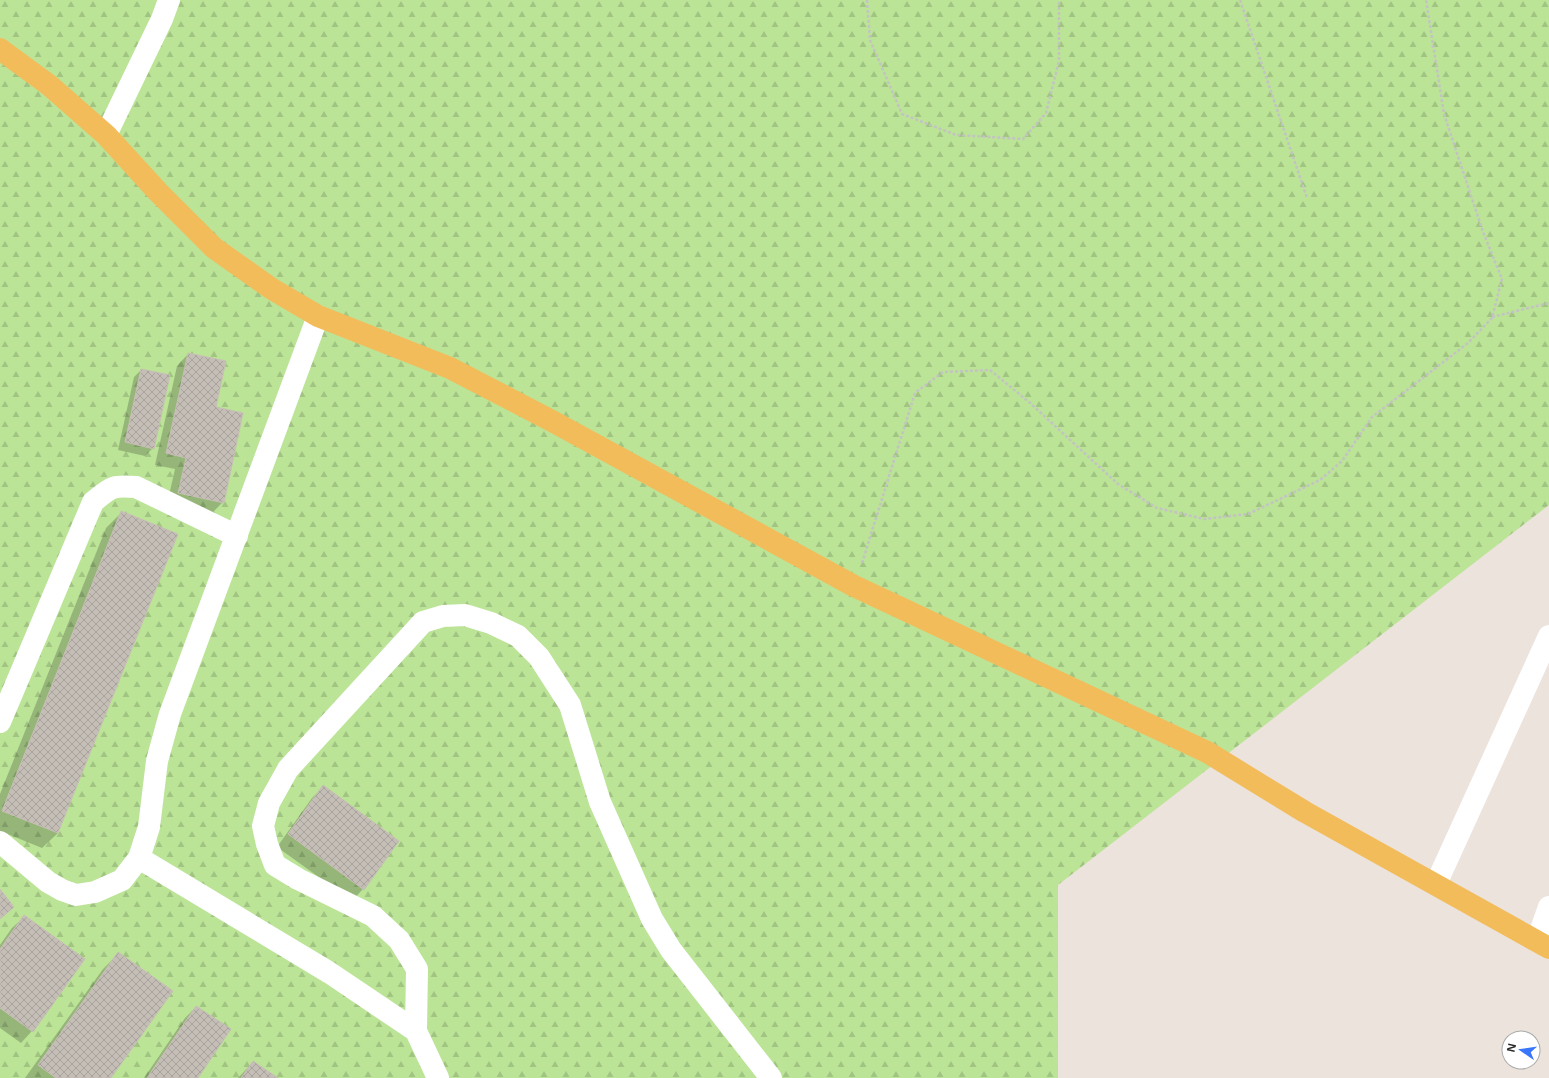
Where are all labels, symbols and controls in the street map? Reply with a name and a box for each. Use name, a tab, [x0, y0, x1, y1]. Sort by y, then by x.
north arrow	[1501, 1030, 1541, 1070]
text: N	[1502, 1042, 1519, 1054]

